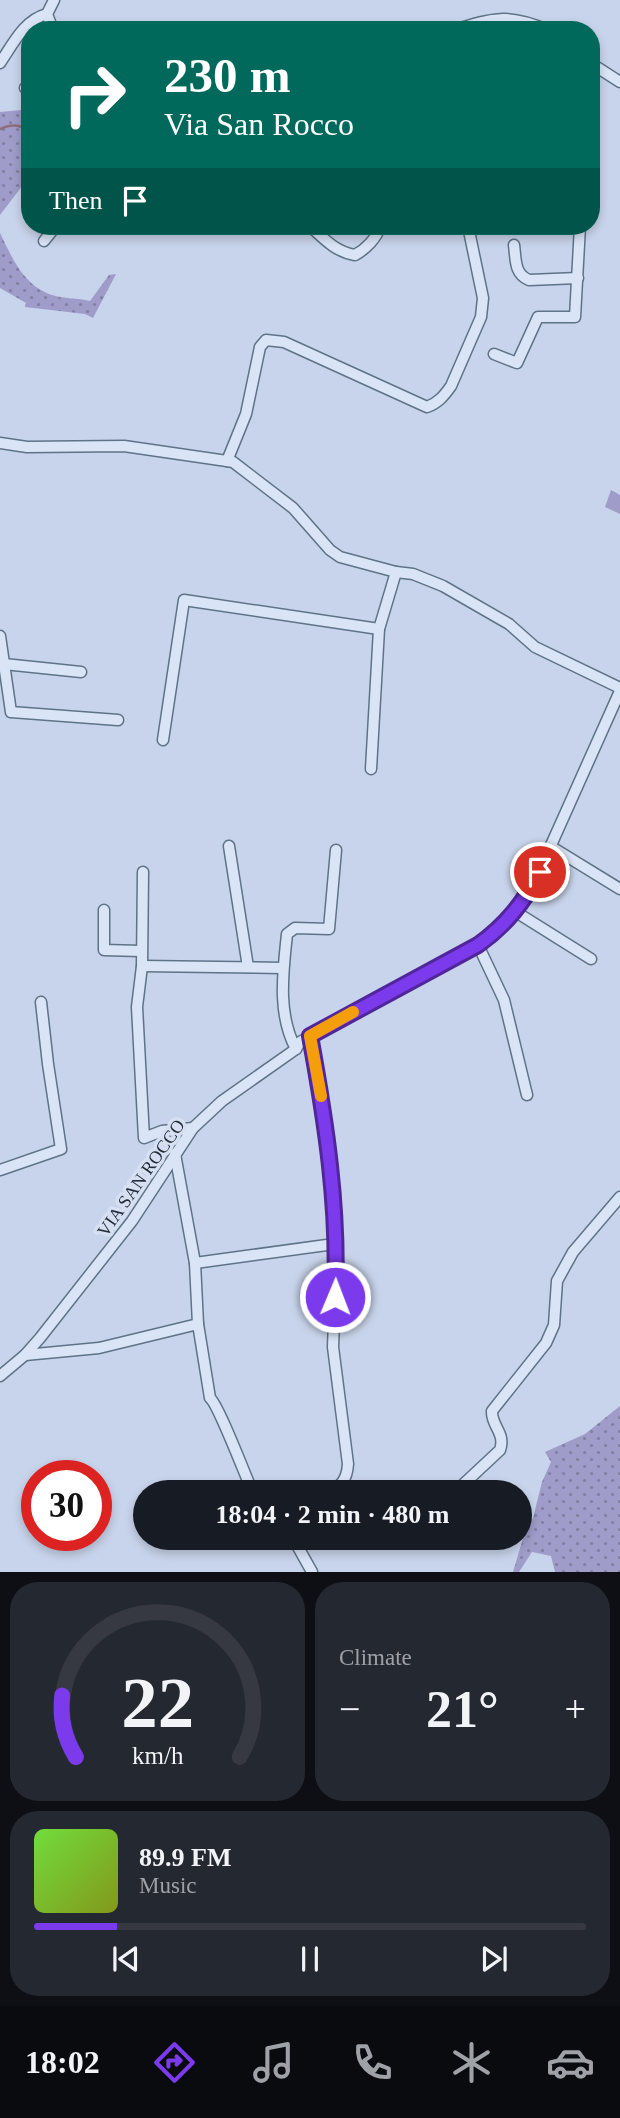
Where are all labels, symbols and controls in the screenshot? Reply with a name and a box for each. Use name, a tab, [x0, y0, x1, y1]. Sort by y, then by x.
text: 230 m	[164, 48, 291, 103]
icon: right	[49, 49, 140, 140]
text: Via San Rocco	[164, 106, 354, 142]
icon: arrive	[116, 182, 154, 220]
text: Then	[49, 186, 102, 215]
pin	[510, 842, 570, 902]
icon: arrive	[521, 853, 559, 891]
street label: VIA SAN ROCCO	[93, 1116, 189, 1240]
position arrow	[298, 1260, 372, 1334]
speed limit sign: 30	[21, 1460, 112, 1551]
text: 18:04 · 2 min · 480 m	[216, 1500, 450, 1529]
text: Climate	[339, 1645, 412, 1670]
text: 22	[121, 1663, 194, 1744]
text: 21°	[426, 1681, 499, 1738]
text: −	[339, 1688, 360, 1730]
text: +	[565, 1688, 586, 1730]
text: km/h	[132, 1742, 184, 1769]
text: 89.9 FM	[139, 1843, 231, 1872]
text: Music	[139, 1873, 197, 1898]
icon: previous	[107, 1940, 145, 1978]
icon: pause	[291, 1940, 329, 1978]
icon: next	[475, 1940, 513, 1978]
icon: directions	[150, 2038, 199, 2087]
icon: music	[249, 2038, 298, 2087]
icon: phone	[348, 2038, 397, 2087]
icon: climate	[447, 2038, 496, 2087]
icon: car	[546, 2038, 595, 2087]
text: 18:02	[25, 2044, 100, 2080]

